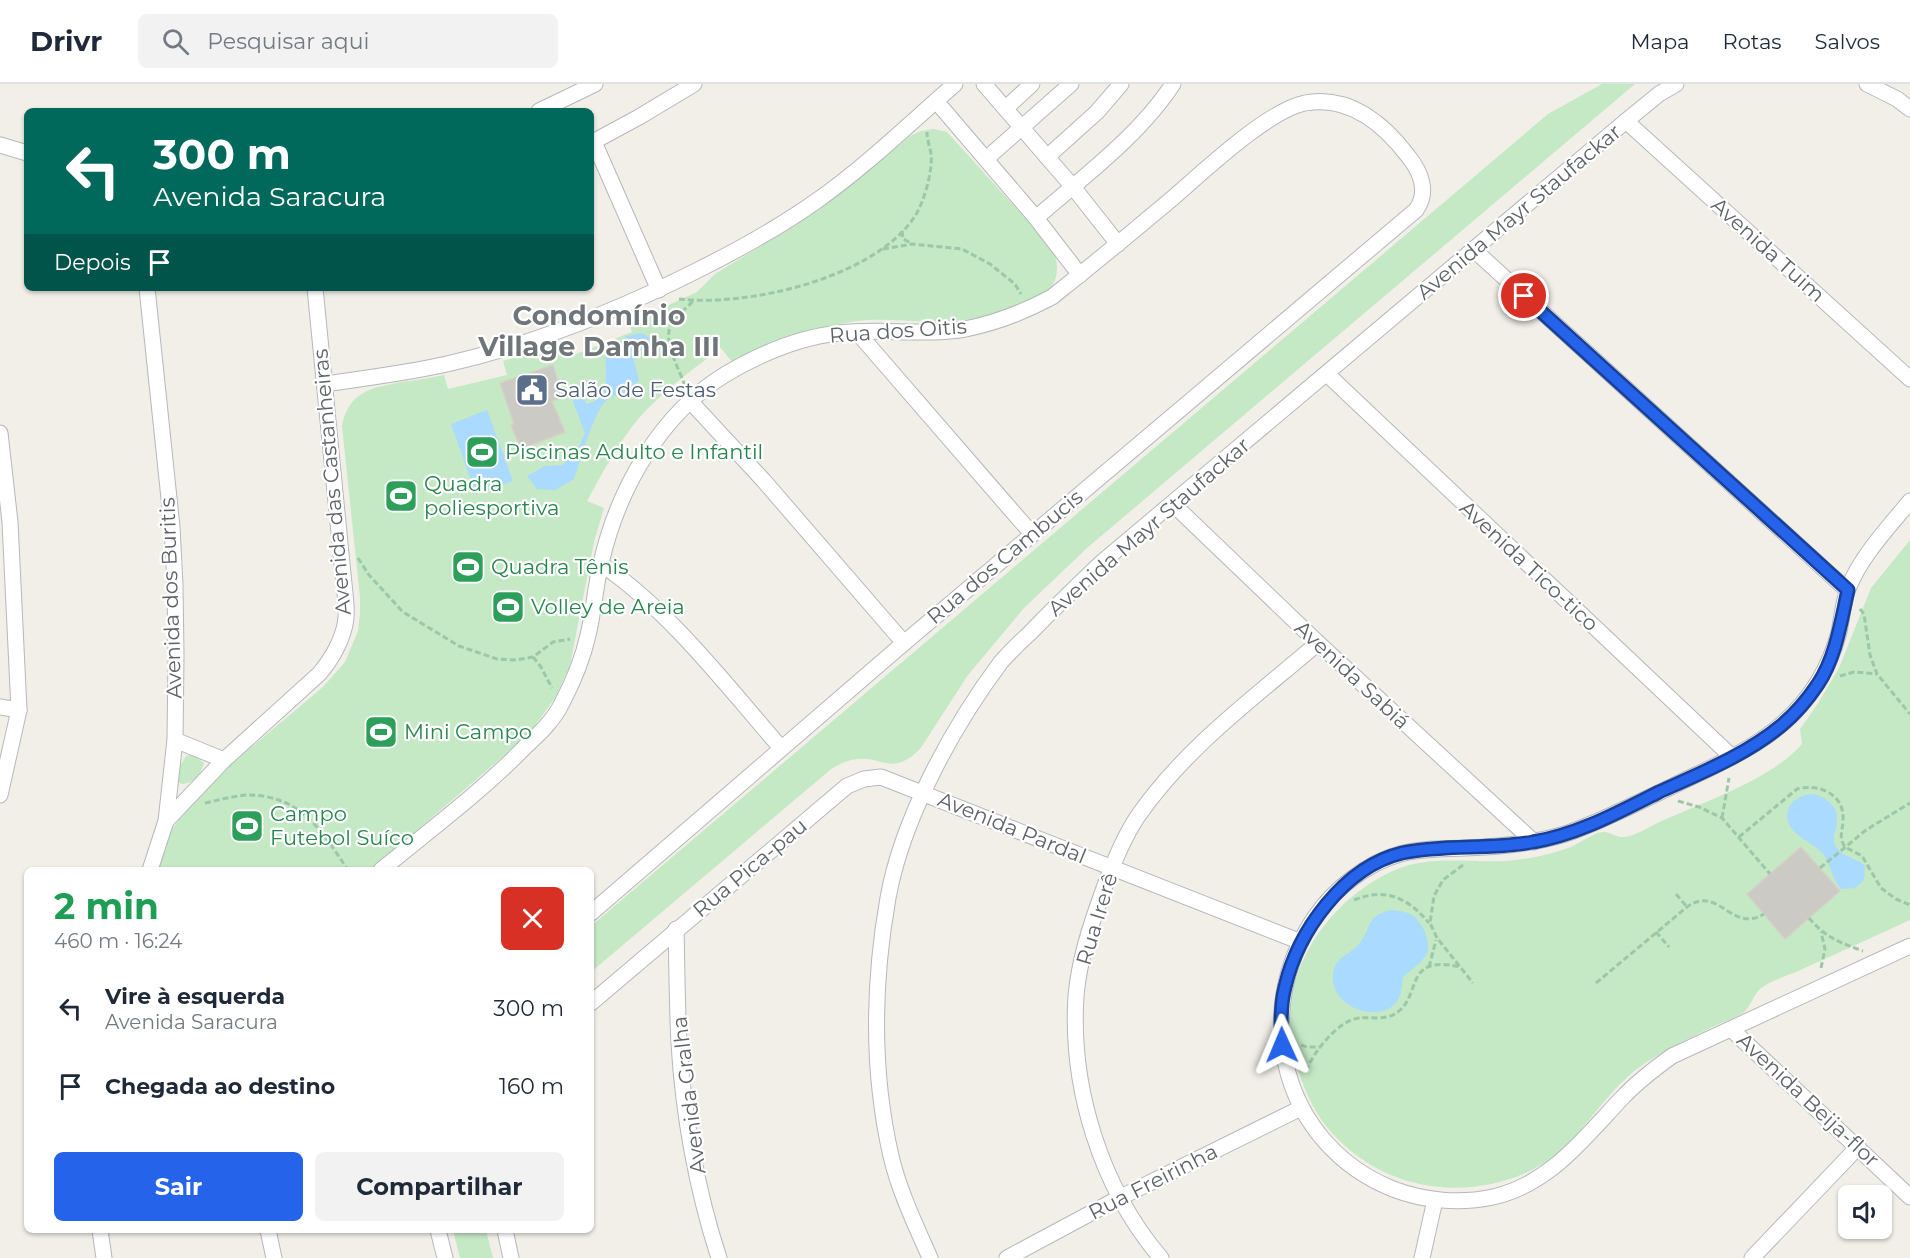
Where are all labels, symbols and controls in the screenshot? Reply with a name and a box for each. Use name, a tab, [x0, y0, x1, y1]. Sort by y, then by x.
search box	[138, 14, 558, 68]
text: Drivr	[30, 24, 102, 58]
icon: search	[159, 25, 192, 58]
text: Pesquisar aqui	[207, 28, 369, 55]
text: Mapa	[1630, 29, 1689, 54]
text: Rotas	[1722, 29, 1782, 54]
text: Salvos	[1815, 29, 1880, 54]
street label: Avenida Mayr Staufackar	[1411, 119, 1626, 305]
text: 300 m	[153, 128, 291, 180]
icon: left	[54, 132, 132, 210]
text: Avenida Saracura	[153, 180, 386, 213]
street label: Avenida Tuim	[1706, 192, 1830, 307]
icon: arrive	[143, 246, 176, 279]
text: Depois	[54, 249, 131, 276]
pin	[1498, 270, 1549, 321]
icon: arrive	[1507, 279, 1540, 312]
district label: Condomínio Village Damha III	[477, 299, 720, 363]
street label: Rua dos Oitis	[828, 313, 968, 348]
street label: Avenida das Castanheiras	[307, 348, 356, 616]
public building icon: Salão de Festas	[514, 372, 550, 408]
place label: Salão de Festas	[555, 377, 716, 402]
street label: Avenida Mayr Staufackar	[1043, 432, 1255, 621]
sports icon: Piscinas Adulto e Infantil	[464, 434, 500, 470]
place label: Piscinas Adulto e Infantil	[505, 439, 763, 464]
place label: Quadra poliesportiva	[424, 471, 559, 520]
sports icon: Quadra poliesportiva	[383, 478, 419, 514]
street label: Rua dos Cambucis	[922, 484, 1088, 629]
street label: Avenida Tico-tico	[1455, 495, 1604, 636]
street label: Avenida dos Buritis	[154, 497, 187, 699]
sports icon: Quadra Tênis	[450, 549, 486, 585]
place label: Quadra Tênis	[491, 554, 629, 579]
sports icon: Volley de Areia	[490, 589, 526, 625]
place label: Volley de Areia	[531, 594, 685, 619]
street label: Avenida Sabiá	[1290, 615, 1415, 734]
sports icon: Mini Campo	[363, 714, 399, 750]
place label: Mini Campo	[404, 719, 532, 744]
street label: Avenida Pardal	[934, 786, 1090, 869]
place label: Campo Futebol Suíco	[270, 801, 414, 850]
sports icon: Campo Futebol Suíco	[229, 808, 265, 844]
street label: Rua Pica-pau	[688, 813, 812, 922]
street label: Rua Irerê	[1071, 870, 1122, 968]
text: 2 min	[54, 884, 159, 928]
button: close	[501, 887, 564, 950]
text: 460 m · 16:24	[54, 929, 182, 953]
text: Vire à esquerda	[105, 983, 285, 1010]
icon: left	[54, 992, 87, 1025]
text: 300 m	[493, 995, 564, 1022]
text: Avenida Saracura	[105, 1010, 278, 1034]
position arrow	[1250, 1013, 1314, 1077]
street label: Avenida Gralha	[666, 1015, 711, 1175]
street label: Avenida Beija-flor	[1732, 1027, 1885, 1172]
icon: arrive	[54, 1070, 87, 1103]
text: Chegada ao destino	[105, 1073, 335, 1100]
text: 160 m	[499, 1073, 564, 1100]
street label: Rua Freirinha	[1084, 1138, 1221, 1225]
button: Sair	[54, 1152, 303, 1221]
button: Compartilhar	[315, 1152, 564, 1221]
map controls	[1838, 1185, 1892, 1239]
button: sound	[1838, 1185, 1892, 1239]

